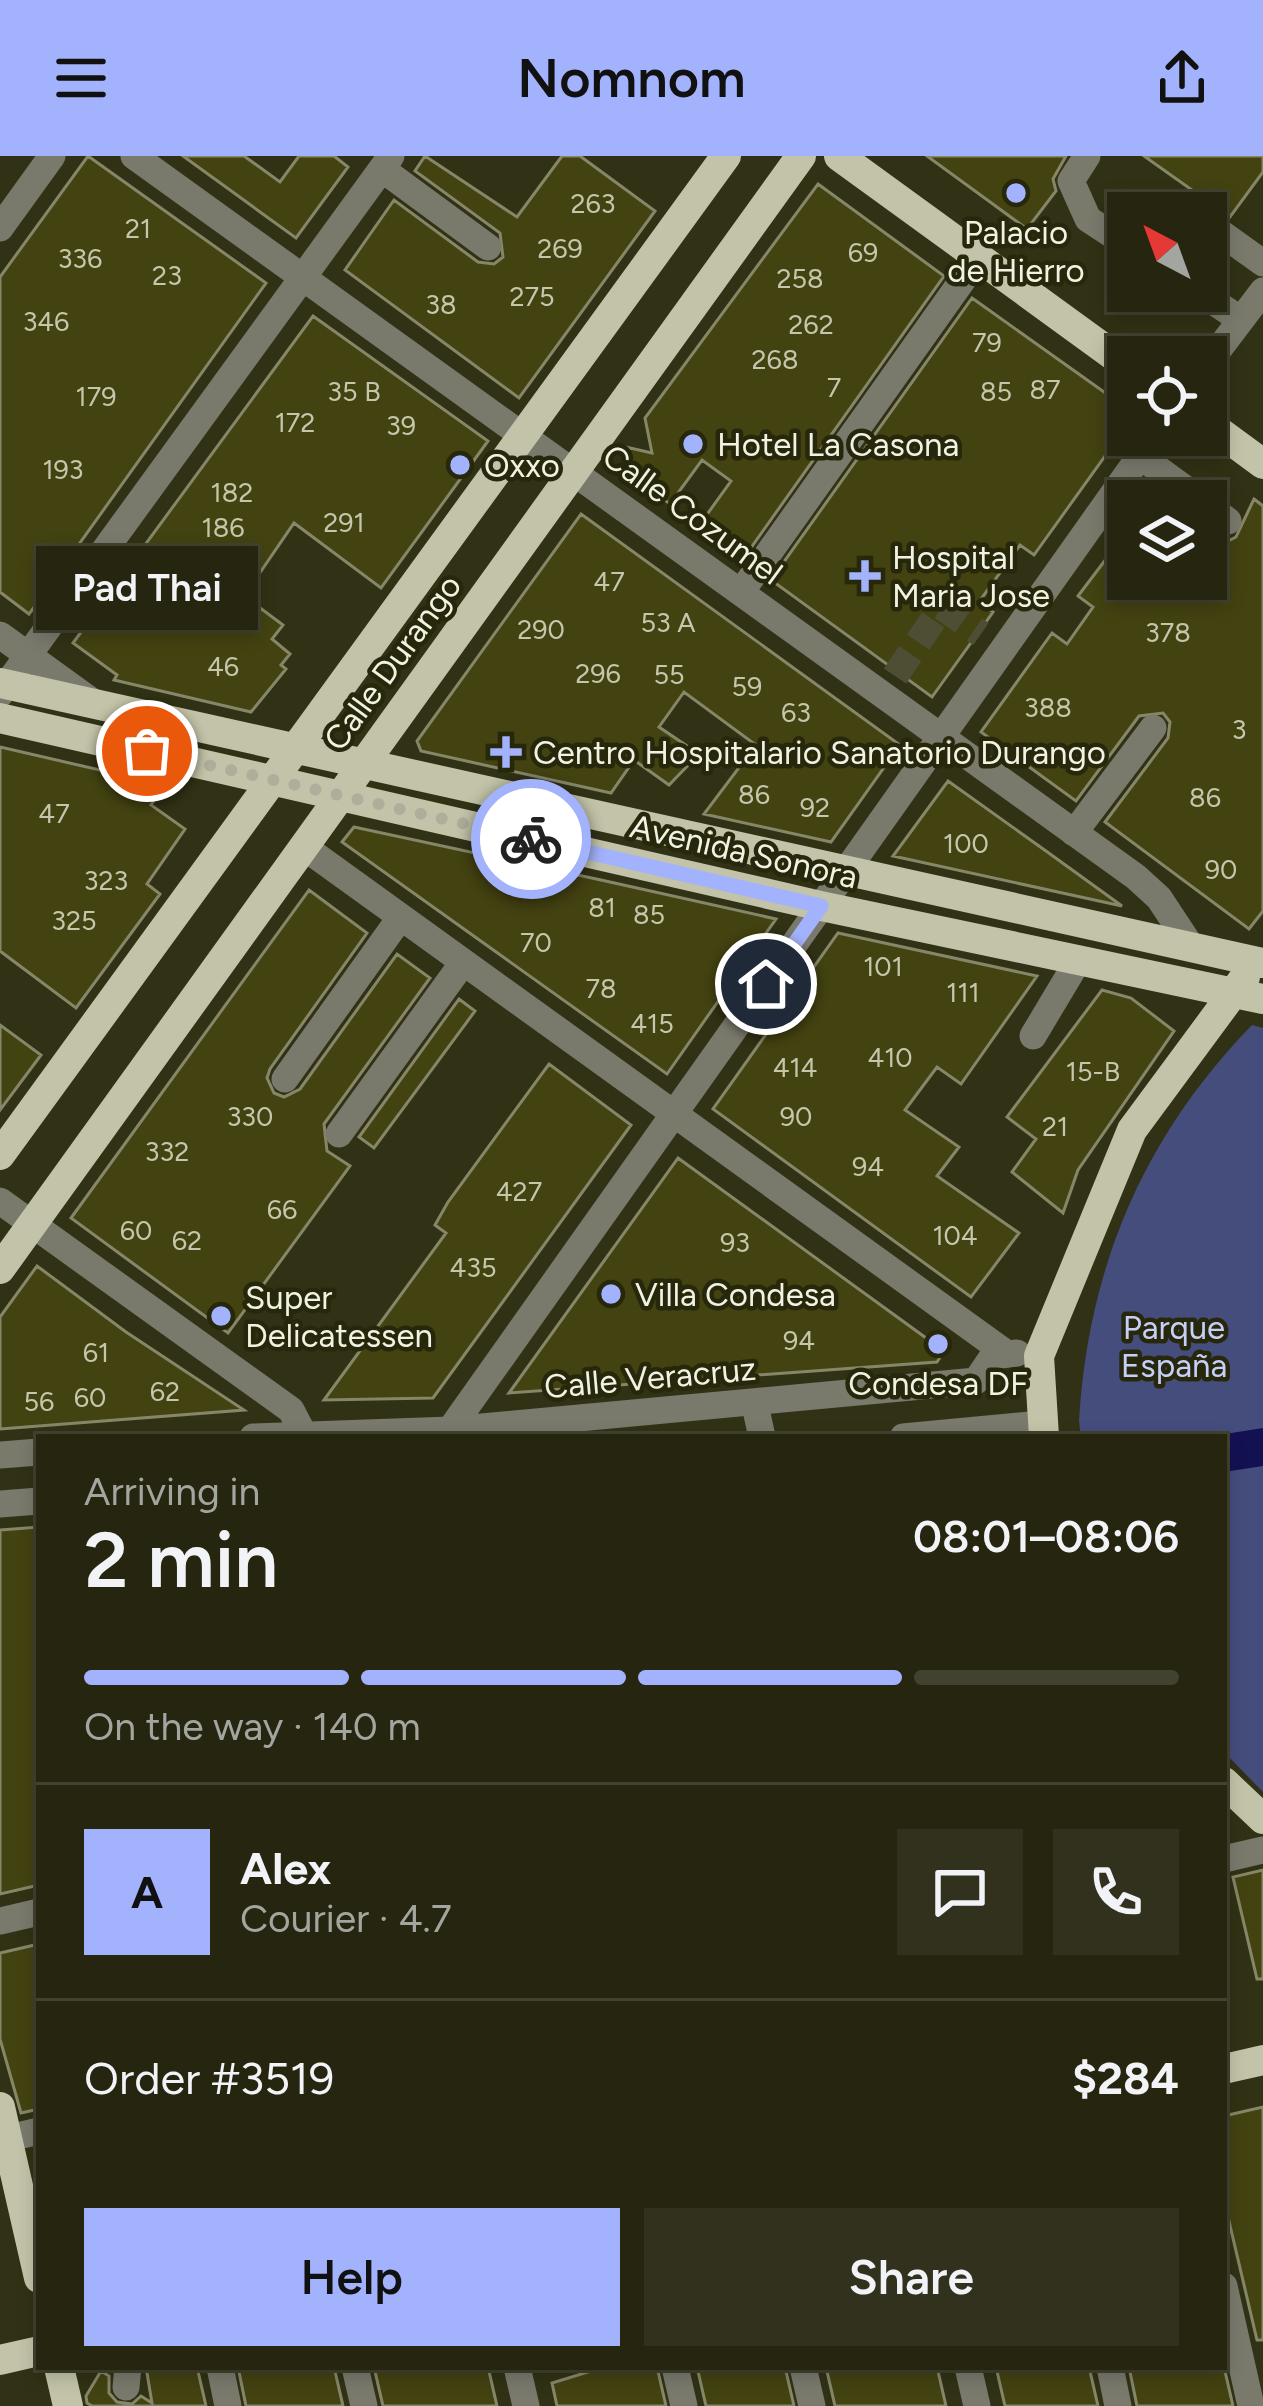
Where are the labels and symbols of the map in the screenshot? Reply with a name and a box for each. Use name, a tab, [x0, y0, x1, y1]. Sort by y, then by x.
marker: Palacio de Hierro	[1003, 180, 1029, 206]
house number: 263	[570, 187, 616, 220]
north arrow	[1107, 192, 1227, 312]
house number: 21	[125, 212, 151, 245]
place label: Palacio de Hierro	[947, 213, 1085, 290]
house number: 269	[537, 232, 583, 265]
house number: 69	[848, 236, 878, 269]
house number: 336	[58, 242, 102, 275]
house number: 23	[152, 259, 182, 292]
house number: 258	[776, 262, 824, 295]
house number: 275	[509, 280, 555, 313]
house number: 38	[425, 288, 457, 321]
house number: 346	[23, 305, 69, 338]
house number: 262	[788, 308, 834, 341]
house number: 79	[972, 326, 1002, 359]
house number: 268	[752, 343, 798, 376]
house number: 7	[827, 371, 841, 404]
house number: 87	[1029, 373, 1061, 406]
house number: 35 B	[327, 375, 381, 408]
house number: 85	[980, 375, 1012, 408]
house number: 179	[76, 380, 116, 413]
house number: 172	[275, 406, 315, 439]
house number: 39	[386, 409, 416, 442]
place label: Hotel La Casona	[717, 425, 959, 464]
marker: Hotel La Casona	[680, 431, 706, 457]
street label: Calle Cozumel	[595, 436, 790, 593]
place label: Oxxo	[484, 446, 560, 485]
marker: Oxxo	[447, 452, 473, 478]
house number: 193	[42, 453, 84, 486]
house number: 182	[211, 476, 253, 509]
house number: 291	[323, 506, 365, 539]
house number: 186	[201, 511, 245, 544]
place label: Hospital Maria Jose	[892, 538, 1050, 615]
callout: Pad Thai	[36, 547, 258, 631]
marker: Hospital Maria Jose	[849, 560, 881, 592]
house number: 47	[593, 565, 625, 598]
street label: Calle Durango	[316, 567, 469, 758]
house number: 53 A	[640, 606, 696, 639]
house number: 290	[517, 613, 565, 646]
house number: 378	[1145, 616, 1191, 649]
house number: 46	[207, 650, 239, 683]
house number: 296	[575, 657, 621, 690]
house number: 55	[653, 658, 685, 691]
house number: 59	[732, 670, 762, 703]
house number: 388	[1024, 691, 1072, 724]
house number: 63	[781, 696, 811, 729]
pin	[96, 700, 198, 802]
house number: 3	[1232, 713, 1246, 746]
place label: Centro Hospitalario Sanatorio Durango	[533, 733, 1106, 772]
marker: Centro Hospitalario Sanatorio Durango	[490, 736, 522, 768]
house number: 86	[738, 778, 770, 811]
courier	[471, 779, 591, 899]
house number: 86	[1189, 781, 1221, 814]
house number: 92	[800, 791, 830, 824]
house number: 47	[38, 797, 70, 830]
street label: Avenida Sonora	[626, 806, 861, 897]
house number: 100	[943, 827, 989, 860]
house number: 90	[1205, 853, 1237, 886]
house number: 323	[84, 864, 128, 897]
house number: 81	[588, 891, 616, 924]
house number: 85	[633, 898, 665, 931]
house number: 325	[51, 904, 97, 937]
house number: 70	[520, 926, 552, 959]
pin	[715, 933, 817, 1035]
house number: 101	[863, 950, 903, 983]
house number: 78	[585, 972, 617, 1005]
house number: 111	[946, 976, 980, 1009]
house number: 415	[630, 1007, 674, 1040]
house number: 410	[867, 1041, 913, 1074]
house number: 414	[773, 1051, 817, 1084]
house number: 15-B	[1066, 1055, 1120, 1088]
house number: 330	[227, 1100, 273, 1133]
house number: 90	[780, 1100, 812, 1133]
house number: 21	[1042, 1110, 1068, 1143]
house number: 332	[145, 1135, 189, 1168]
house number: 94	[852, 1150, 884, 1183]
house number: 427	[496, 1175, 542, 1208]
house number: 66	[267, 1193, 297, 1226]
house number: 60	[120, 1214, 152, 1247]
house number: 104	[932, 1219, 978, 1252]
house number: 62	[172, 1224, 202, 1257]
house number: 93	[720, 1226, 750, 1259]
house number: 435	[450, 1251, 496, 1284]
place label: Villa Condesa	[635, 1275, 836, 1314]
place label: Super Delicatessen	[245, 1278, 433, 1355]
marker: Villa Condesa	[598, 1281, 624, 1307]
marker: Super Delicatessen	[208, 1303, 234, 1329]
park label: Parque España	[1121, 1308, 1227, 1385]
house number: 94	[783, 1324, 815, 1357]
marker: Condesa DF	[925, 1331, 951, 1357]
house number: 61	[83, 1336, 109, 1369]
street label: Calle Veracruz	[542, 1349, 758, 1406]
place label: Condesa DF	[848, 1364, 1028, 1403]
house number: 62	[150, 1375, 180, 1408]
house number: 60	[74, 1381, 106, 1414]
house number: 56	[24, 1385, 54, 1418]

